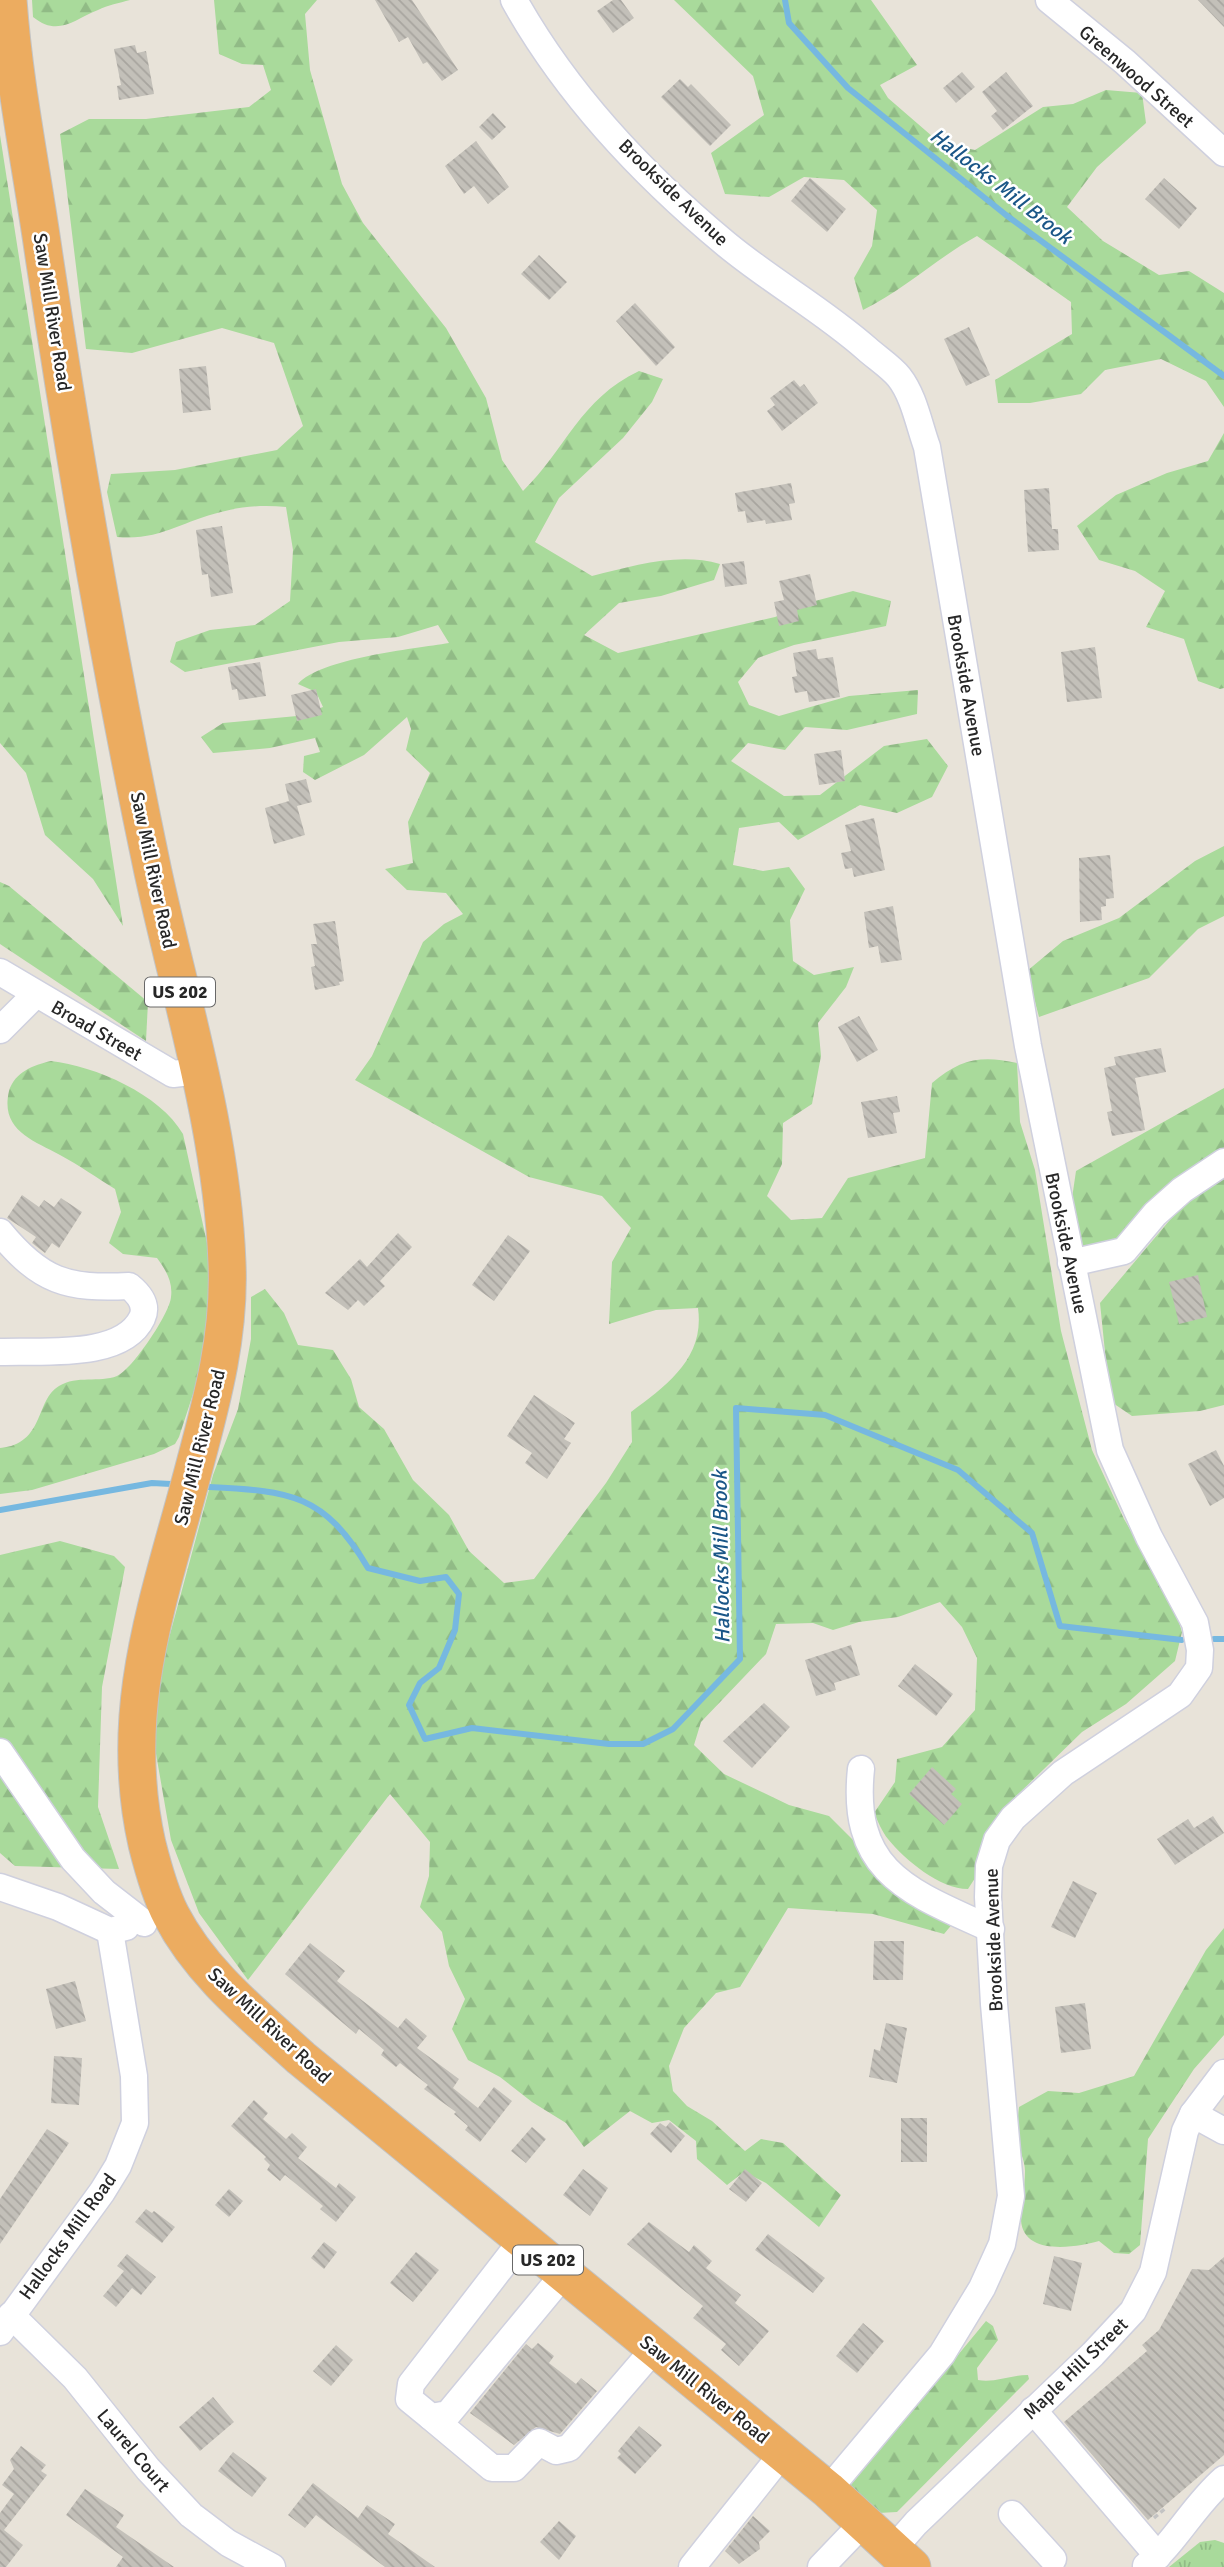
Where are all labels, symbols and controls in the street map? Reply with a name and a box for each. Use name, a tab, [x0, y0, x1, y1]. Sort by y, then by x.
street label: Greenwood Street	[1074, 20, 1199, 134]
water label: Hallocks Mill Brook	[925, 122, 1079, 251]
street label: Brookside Avenue	[613, 134, 733, 251]
street label: Saw Mill River Road	[28, 231, 76, 393]
street label: Brookside Avenue	[942, 612, 990, 758]
street label: Saw Mill River Road	[125, 790, 181, 951]
road number: US 202	[145, 978, 215, 1007]
street label: Broad Street	[47, 995, 147, 1067]
street label: Brookside Avenue	[1039, 1170, 1093, 1316]
street label: Saw Mill River Road	[169, 1367, 231, 1528]
water label: Hallocks Mill Brook	[706, 1468, 736, 1644]
street label: Brookside Avenue	[979, 1868, 1009, 2012]
street label: Saw Mill River Road	[203, 1963, 336, 2089]
street label: Hallocks Mill Road	[14, 2169, 122, 2304]
road number: US 202	[513, 2246, 583, 2274]
street label: Maple Hill Street	[1018, 2312, 1133, 2425]
street label: Saw Mill River Road	[635, 2330, 774, 2449]
street label: Laurel Court	[91, 2404, 175, 2497]

